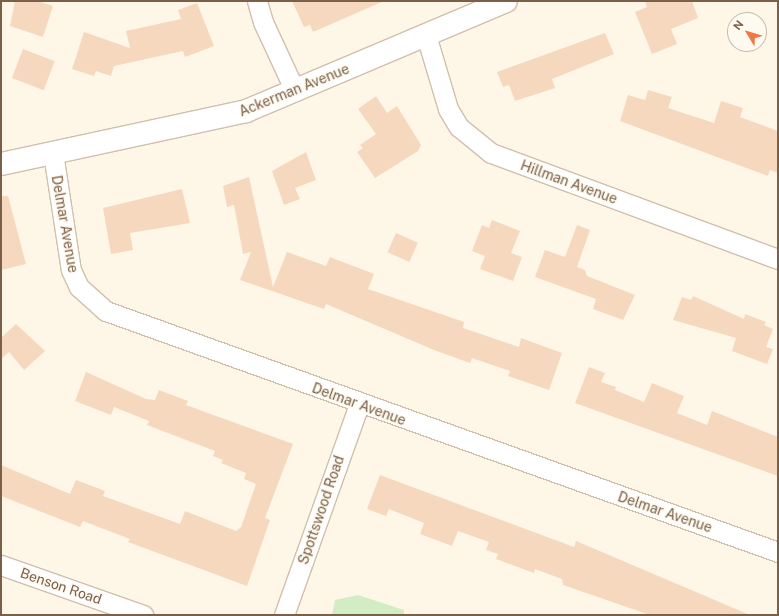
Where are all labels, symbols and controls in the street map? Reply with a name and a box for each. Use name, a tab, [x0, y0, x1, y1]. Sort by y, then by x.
north arrow	[727, 12, 767, 52]
text: N	[731, 18, 746, 32]
street label: Ackerman Avenue	[236, 60, 352, 120]
street label: Hillman Avenue	[518, 157, 620, 207]
street label: Delmar Avenue	[48, 174, 82, 274]
street label: Delmar Avenue	[310, 379, 408, 429]
street label: Spottswood Road	[294, 453, 348, 567]
street label: Delmar Avenue	[616, 488, 714, 536]
street label: Benson Road	[18, 564, 104, 608]

